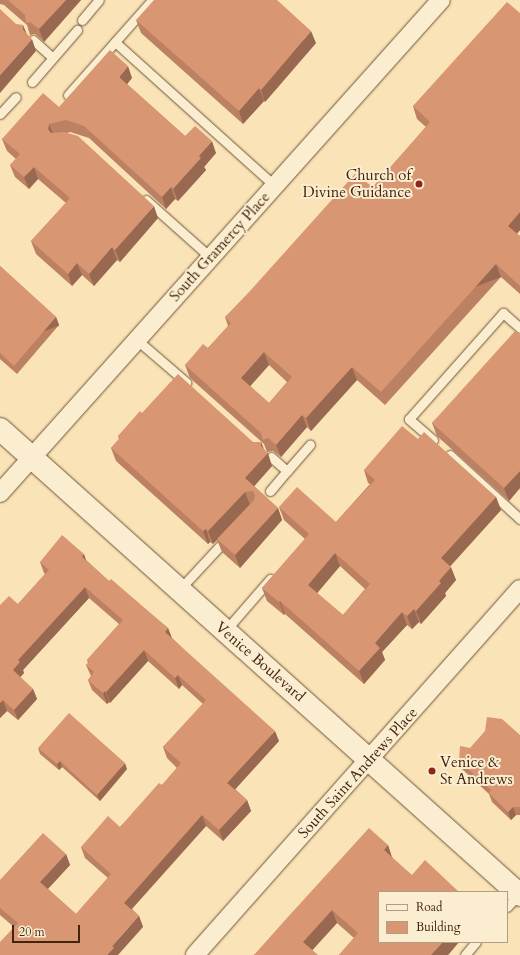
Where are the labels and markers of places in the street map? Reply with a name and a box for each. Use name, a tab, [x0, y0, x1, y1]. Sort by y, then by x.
place label: Church of Divine Guidance	[302, 166, 411, 201]
marker: Church of Divine Guidance	[414, 179, 424, 189]
place label: Venice & St Andrews	[440, 753, 513, 788]
marker: Venice & St Andrews	[427, 766, 437, 776]

